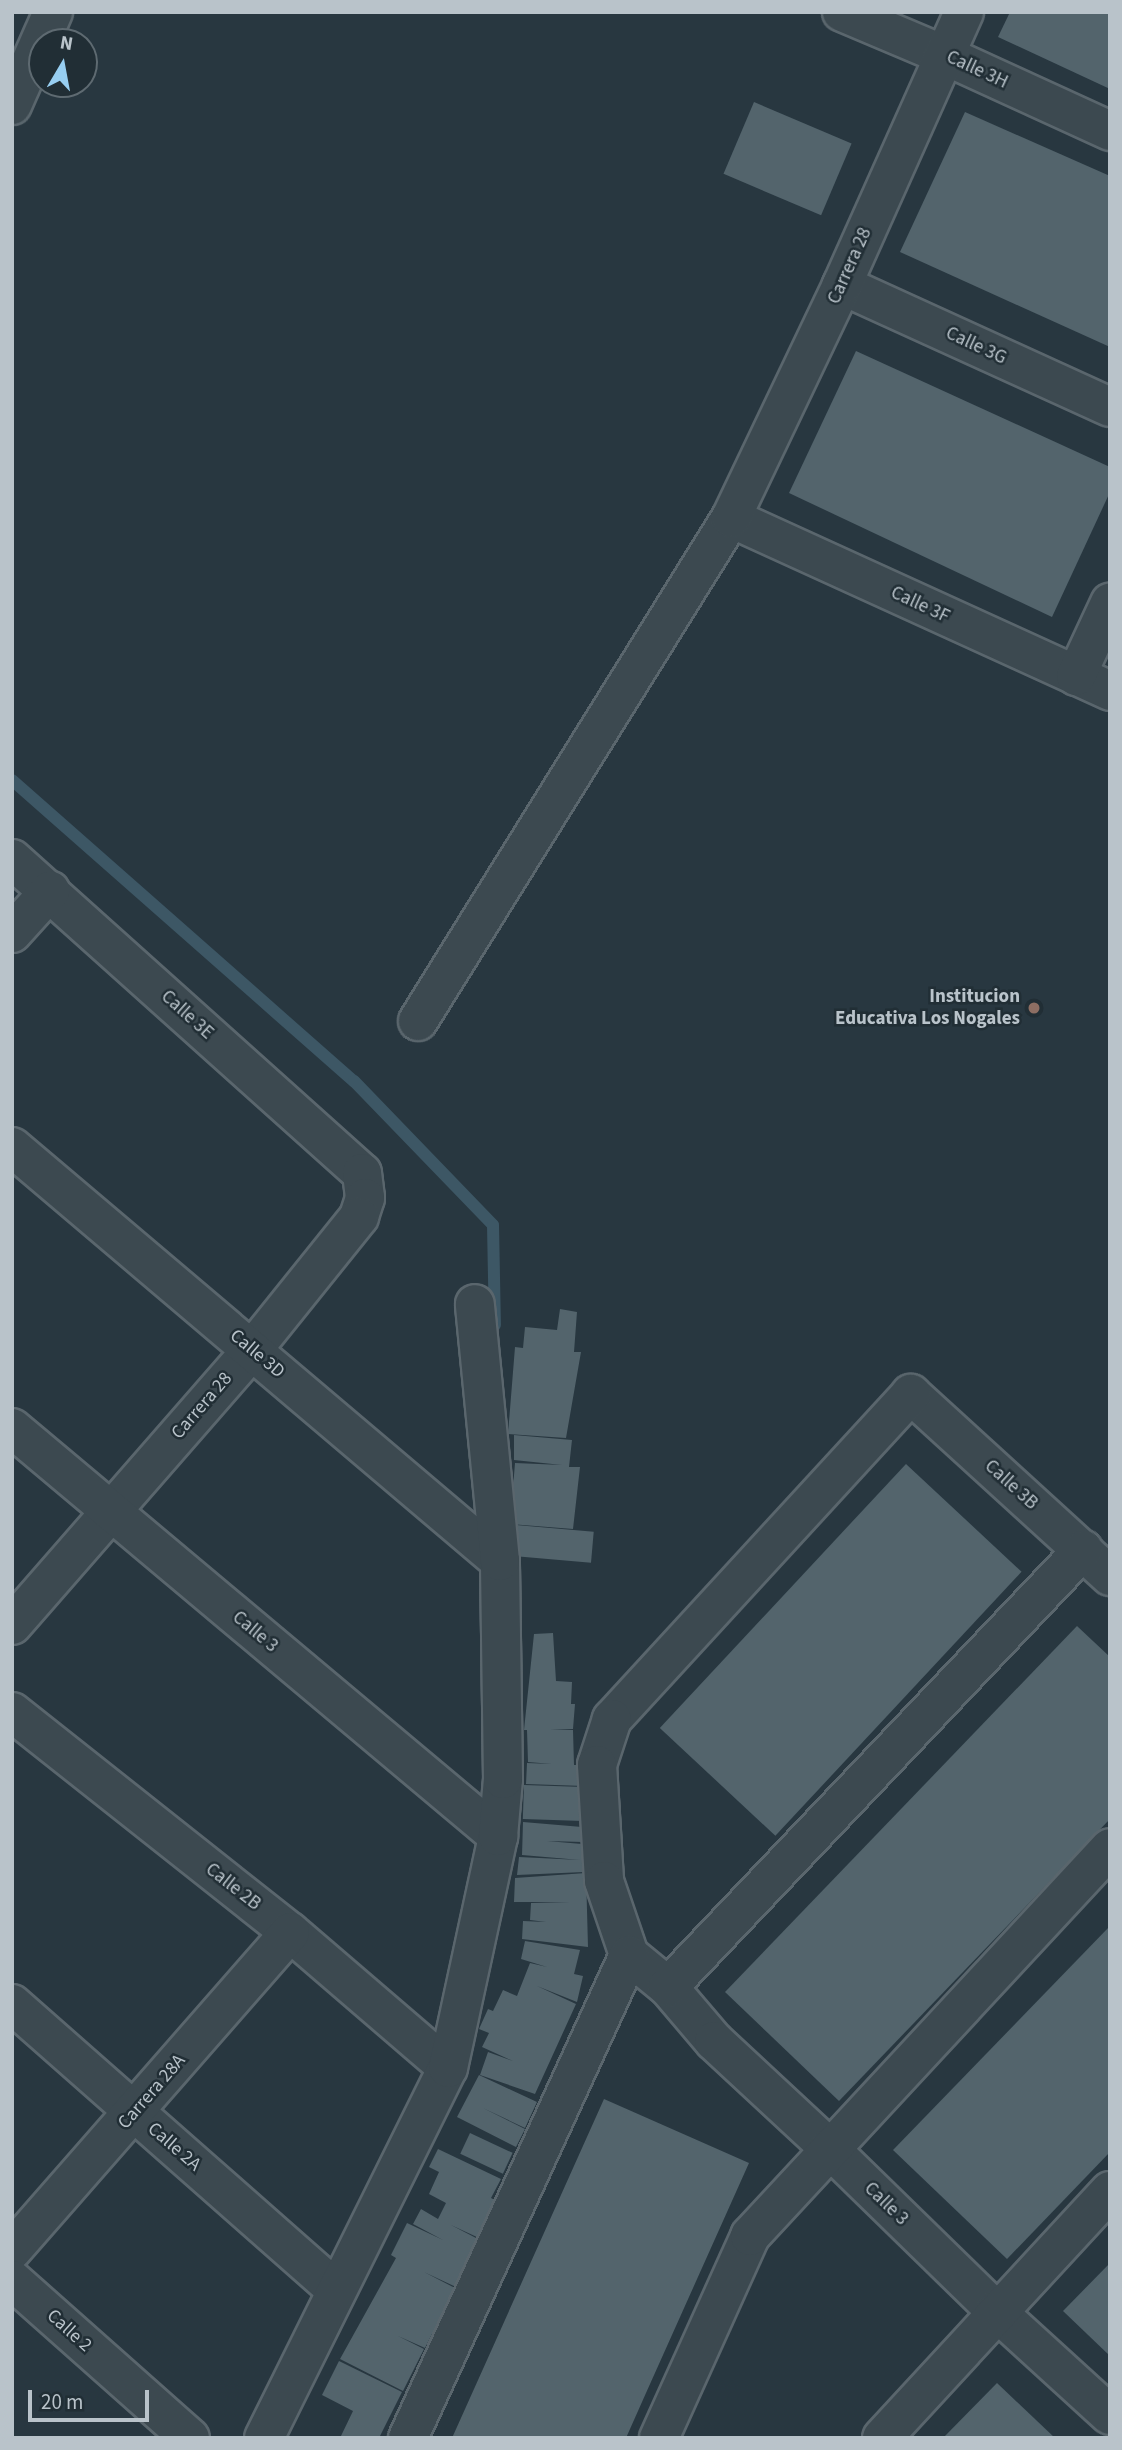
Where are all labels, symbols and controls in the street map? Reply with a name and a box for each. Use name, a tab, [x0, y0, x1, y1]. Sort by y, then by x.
north arrow	[28, 28, 98, 98]
text: N	[58, 29, 75, 58]
street label: Calle 3H	[943, 46, 1011, 94]
street label: Carrera 28	[823, 224, 877, 308]
street label: Calle 3G	[942, 322, 1010, 370]
street label: Calle 3F	[887, 582, 953, 628]
street label: Calle 3E	[156, 986, 218, 1044]
place label: Institucion Educativa Los Nogales	[835, 986, 1020, 1030]
marker: Institucion Educativa Los Nogales	[1026, 1000, 1042, 1016]
street label: Calle 3D	[225, 1325, 289, 1383]
street label: Carrera 28	[167, 1368, 237, 1444]
street label: Calle 3B	[980, 1455, 1042, 1515]
street label: Calle 3	[227, 1606, 283, 1658]
street label: Calle 2B	[201, 1858, 265, 1916]
street label: Carrera 28A	[113, 2050, 191, 2134]
street label: Calle 2A	[143, 2118, 205, 2176]
street label: Calle 3	[859, 2177, 913, 2231]
street label: Calle 2	[42, 2305, 96, 2357]
scale bar	[32, 2376, 152, 2420]
text: 20 m	[41, 2387, 83, 2417]

